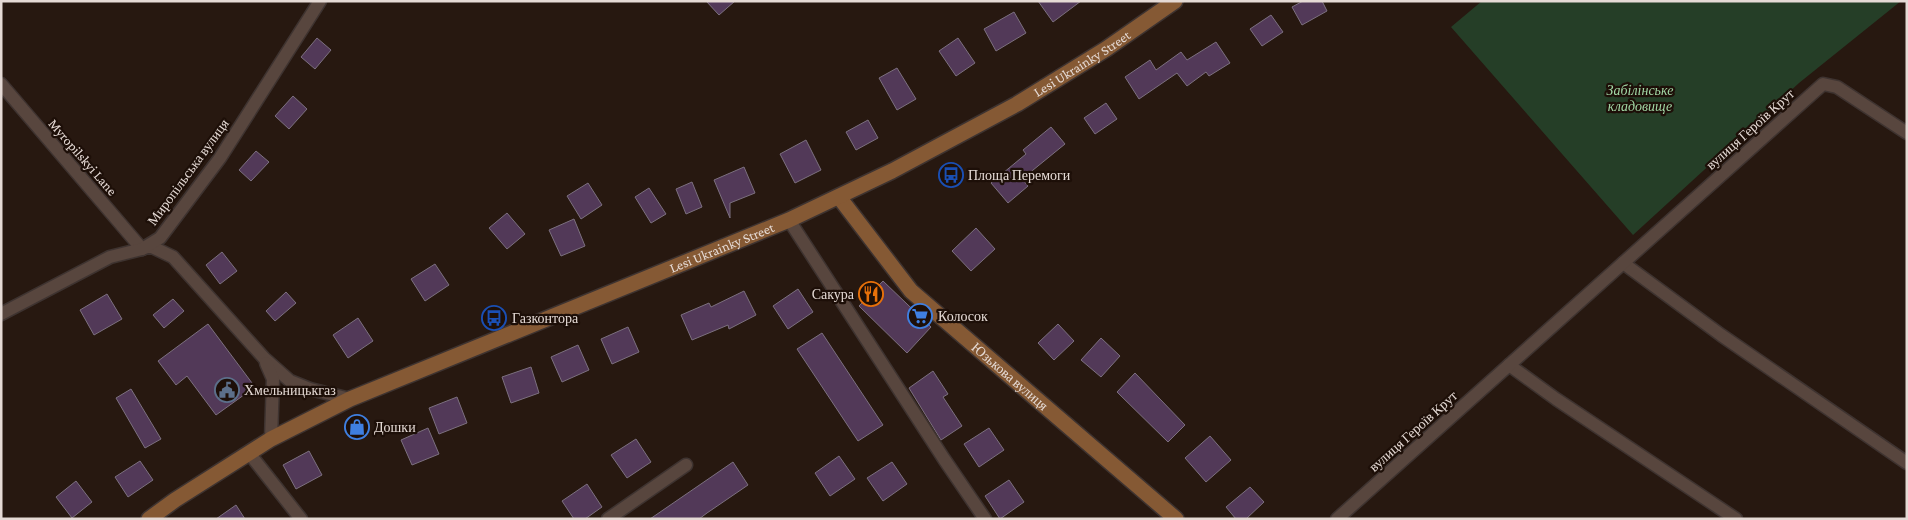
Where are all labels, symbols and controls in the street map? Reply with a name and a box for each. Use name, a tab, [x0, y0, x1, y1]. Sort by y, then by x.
street label: Lesi Ukrainky Street	[1030, 26, 1134, 100]
park label: Забілінське кладовище	[1607, 82, 1673, 114]
street label: вулиця Героїв Крут	[1703, 85, 1797, 173]
street label: Myropilskyi Lane	[45, 115, 121, 199]
street label: Миропільська вулиця	[144, 115, 232, 228]
bus stop icon: Площа Перемоги	[938, 162, 964, 188]
place label: Площа Перемоги	[968, 167, 1071, 183]
street label: Lesi Ukrainky Street	[667, 219, 777, 276]
restaurant icon: Сакура	[858, 281, 884, 307]
place label: Сакура	[812, 286, 855, 302]
supermarket icon: Колосок	[907, 303, 933, 329]
bus stop icon: Газконтора	[481, 305, 507, 331]
place label: Колосок	[938, 308, 988, 324]
place label: Газконтора	[512, 310, 579, 326]
street label: Юзькова вулиця	[969, 339, 1052, 414]
public building icon: Хмельницькгаз	[214, 377, 240, 403]
place label: Хмельницькгаз	[244, 382, 336, 398]
street label: вулиця Героїв Крут	[1366, 387, 1460, 475]
shop icon: Дошки	[344, 414, 370, 440]
place label: Дошки	[374, 419, 416, 435]

